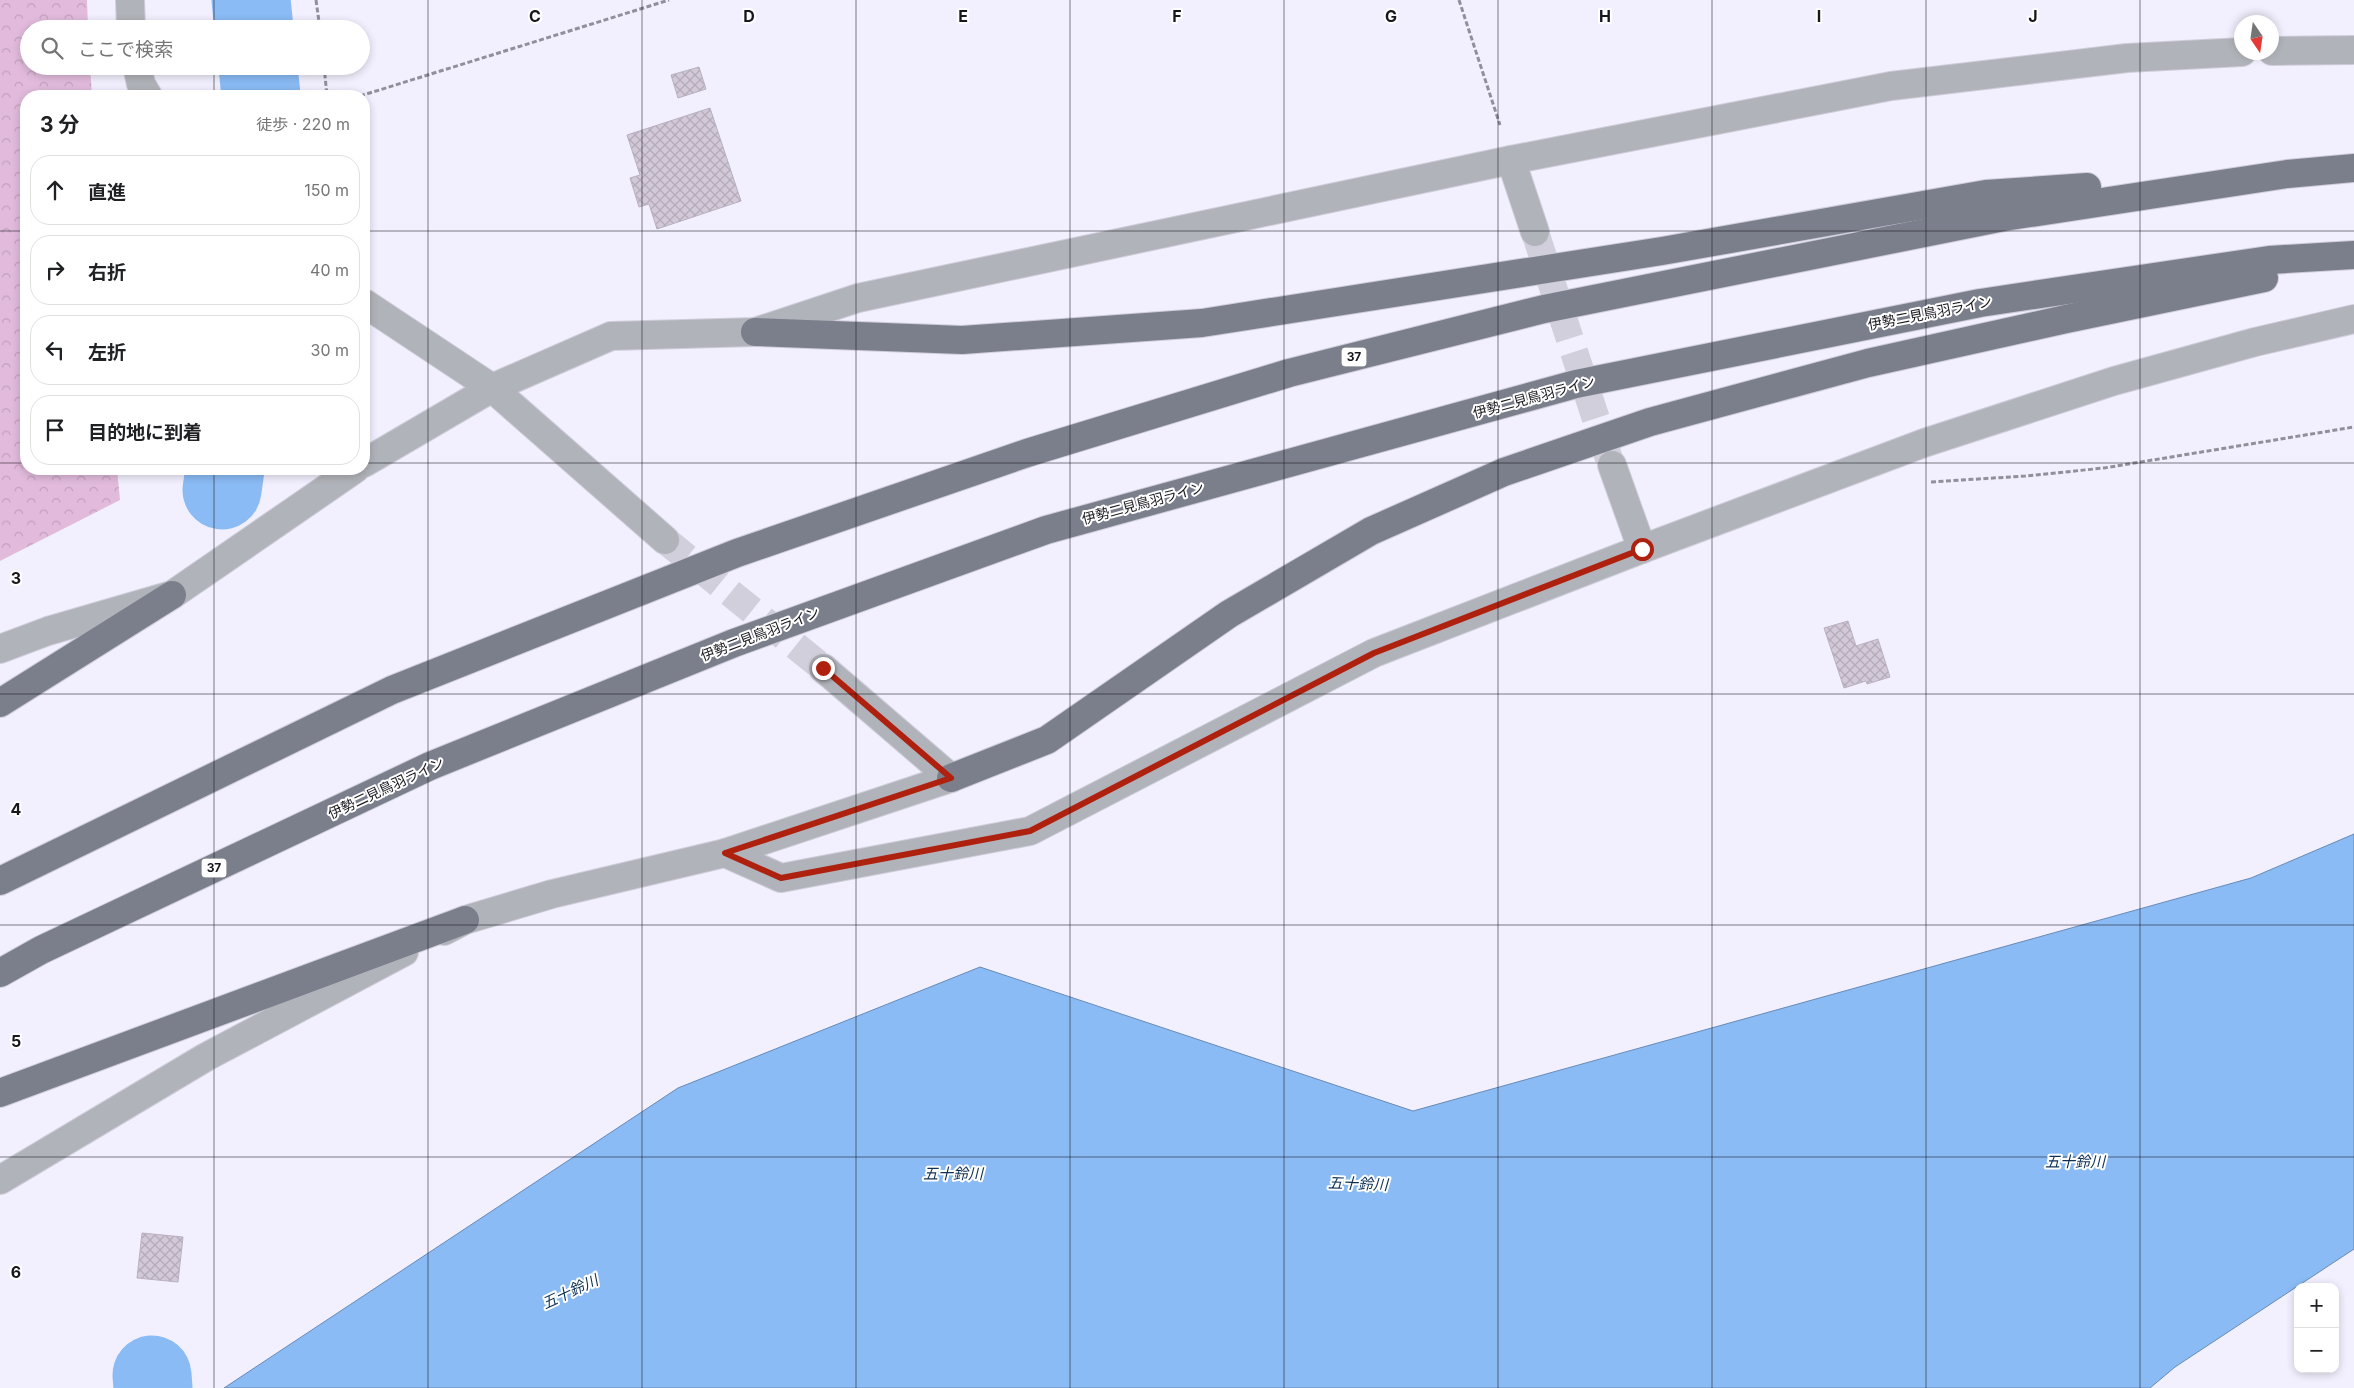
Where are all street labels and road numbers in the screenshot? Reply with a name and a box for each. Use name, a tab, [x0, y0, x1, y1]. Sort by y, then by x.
street label: 伊勢二見鳥羽ライン	[1866, 292, 1993, 333]
road number: 37	[1342, 348, 1366, 367]
street label: 伊勢二見鳥羽ライン	[1471, 372, 1597, 421]
street label: 伊勢二見鳥羽ライン	[1080, 478, 1206, 527]
street label: 伊勢二見鳥羽ライン	[698, 603, 822, 664]
street label: 伊勢二見鳥羽ライン	[325, 753, 446, 822]
road number: 37	[202, 858, 226, 878]

